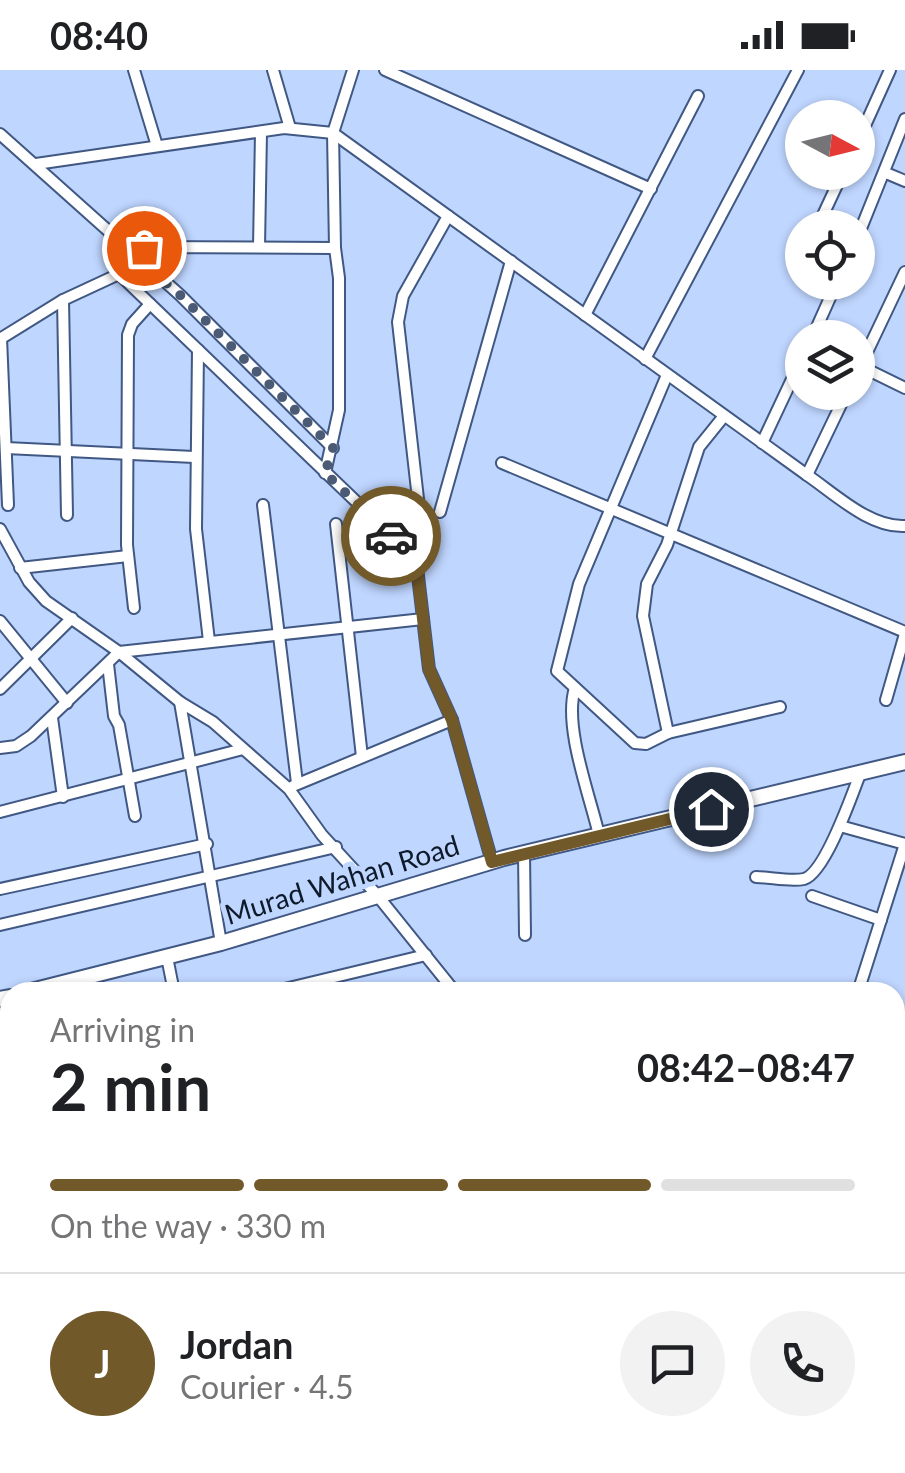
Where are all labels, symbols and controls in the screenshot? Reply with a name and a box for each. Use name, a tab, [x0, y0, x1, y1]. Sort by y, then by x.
text: 08:40	[50, 12, 148, 58]
north arrow	[785, 100, 875, 190]
map controls	[785, 100, 875, 410]
pin	[102, 206, 187, 291]
button: locate	[785, 210, 875, 300]
icon: bag	[117, 221, 172, 276]
button: layers	[785, 320, 875, 410]
courier	[341, 486, 441, 586]
icon: car	[364, 509, 419, 564]
pin	[669, 767, 754, 852]
icon: home	[684, 782, 739, 837]
street label: Murad Wahan Road	[220, 827, 463, 931]
text: Arriving in	[50, 1010, 195, 1049]
text: 08:42–08:47	[637, 1044, 855, 1090]
text: 2 min	[50, 1047, 211, 1125]
text: On the way · 330 m	[50, 1206, 326, 1245]
button: chat	[620, 1311, 725, 1416]
button: phone	[750, 1311, 855, 1416]
text: Jordan	[180, 1321, 293, 1367]
text: J	[94, 1340, 111, 1386]
text: Courier · 4.5	[180, 1367, 354, 1406]

